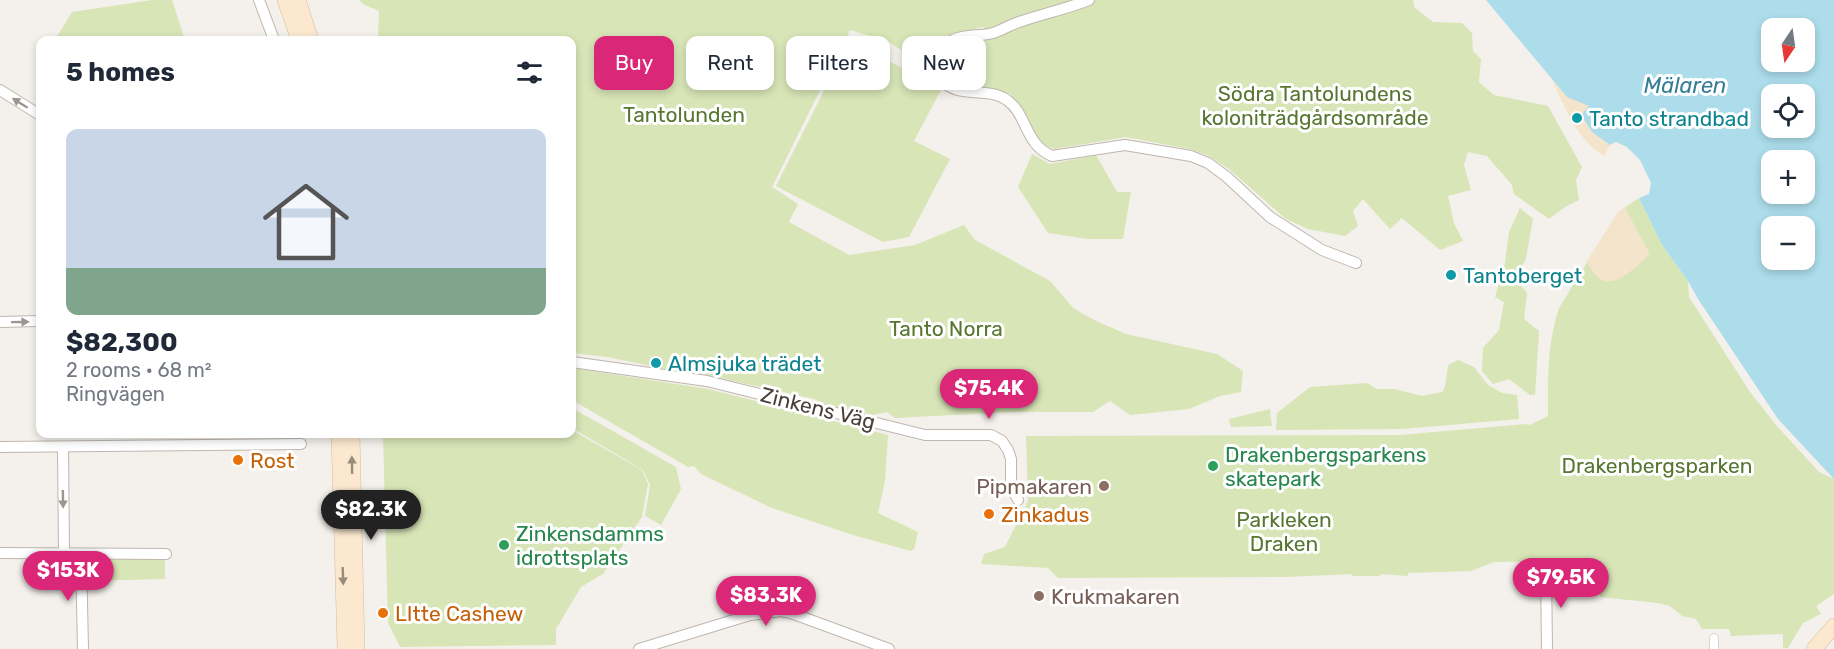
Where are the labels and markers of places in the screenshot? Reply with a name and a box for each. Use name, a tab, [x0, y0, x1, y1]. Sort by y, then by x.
place label: Tanto strandbad	[1589, 106, 1749, 131]
marker: Tanto strandbad	[1570, 111, 1584, 125]
place label: Tantoberget	[1463, 263, 1582, 288]
marker: Tantoberget	[1444, 268, 1458, 282]
place label: Almsjuka trädet	[668, 351, 821, 376]
marker: Almsjuka trädet	[649, 356, 663, 370]
pin: $75.4K	[940, 369, 1038, 420]
place label: Drakenbergsparkens skatepark	[1225, 442, 1427, 491]
place label: Rost	[250, 448, 295, 473]
marker: Rost	[231, 453, 245, 467]
marker: Drakenbergsparkens skatepark	[1206, 459, 1220, 473]
place label: Pipmakaren	[976, 474, 1092, 499]
marker: Pipmakaren	[1097, 479, 1111, 493]
pin: $82.3K	[322, 490, 420, 541]
place label: Zinkadus	[1001, 502, 1089, 527]
marker: Zinkadus	[982, 507, 996, 521]
place label: Zinkensdamms idrottsplats	[516, 521, 664, 570]
marker: Zinkensdamms idrottsplats	[497, 538, 511, 552]
pin: $153K	[26, 551, 110, 602]
pin: $79.5K	[1512, 558, 1610, 609]
pin: $83.3K	[717, 576, 815, 627]
place label: Krukmakaren	[1051, 584, 1180, 609]
marker: Krukmakaren	[1032, 589, 1046, 603]
place label: LItte Cashew	[395, 601, 523, 626]
marker: LItte Cashew	[376, 606, 390, 620]

